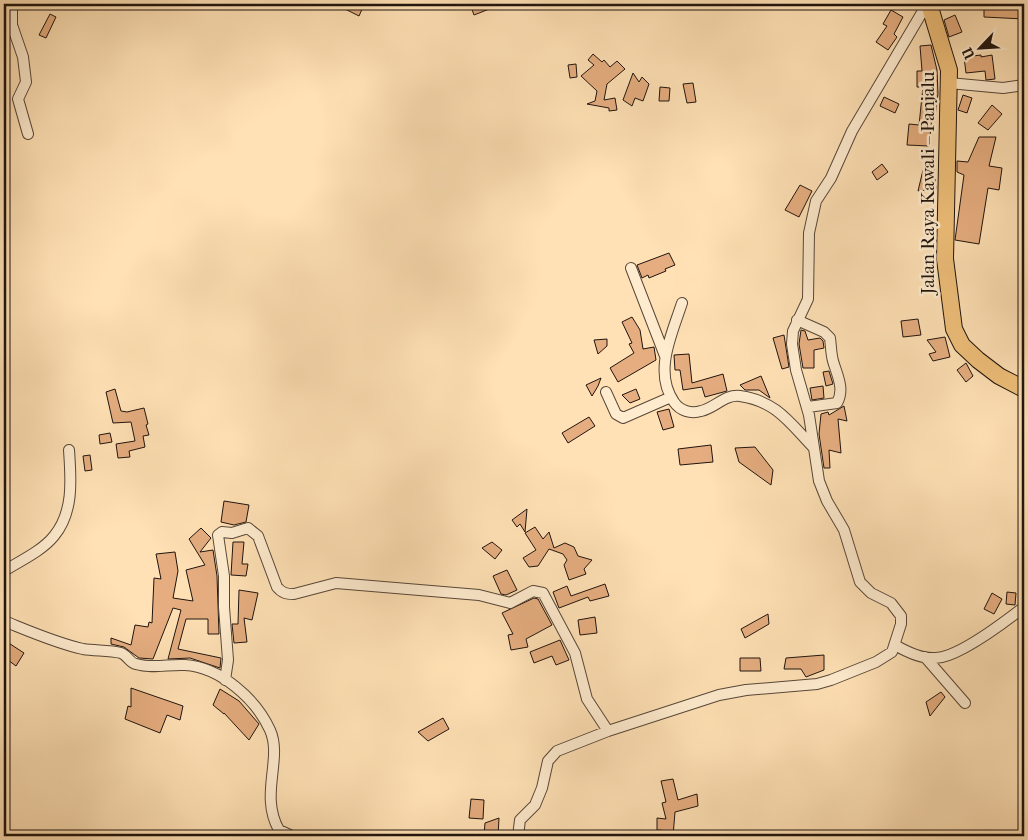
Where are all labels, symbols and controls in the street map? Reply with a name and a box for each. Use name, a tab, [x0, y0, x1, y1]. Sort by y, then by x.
north arrow	[956, 22, 1006, 72]
text: U	[959, 45, 979, 63]
street label: Jalan Raya Kawali – Panjalu	[917, 71, 939, 297]

